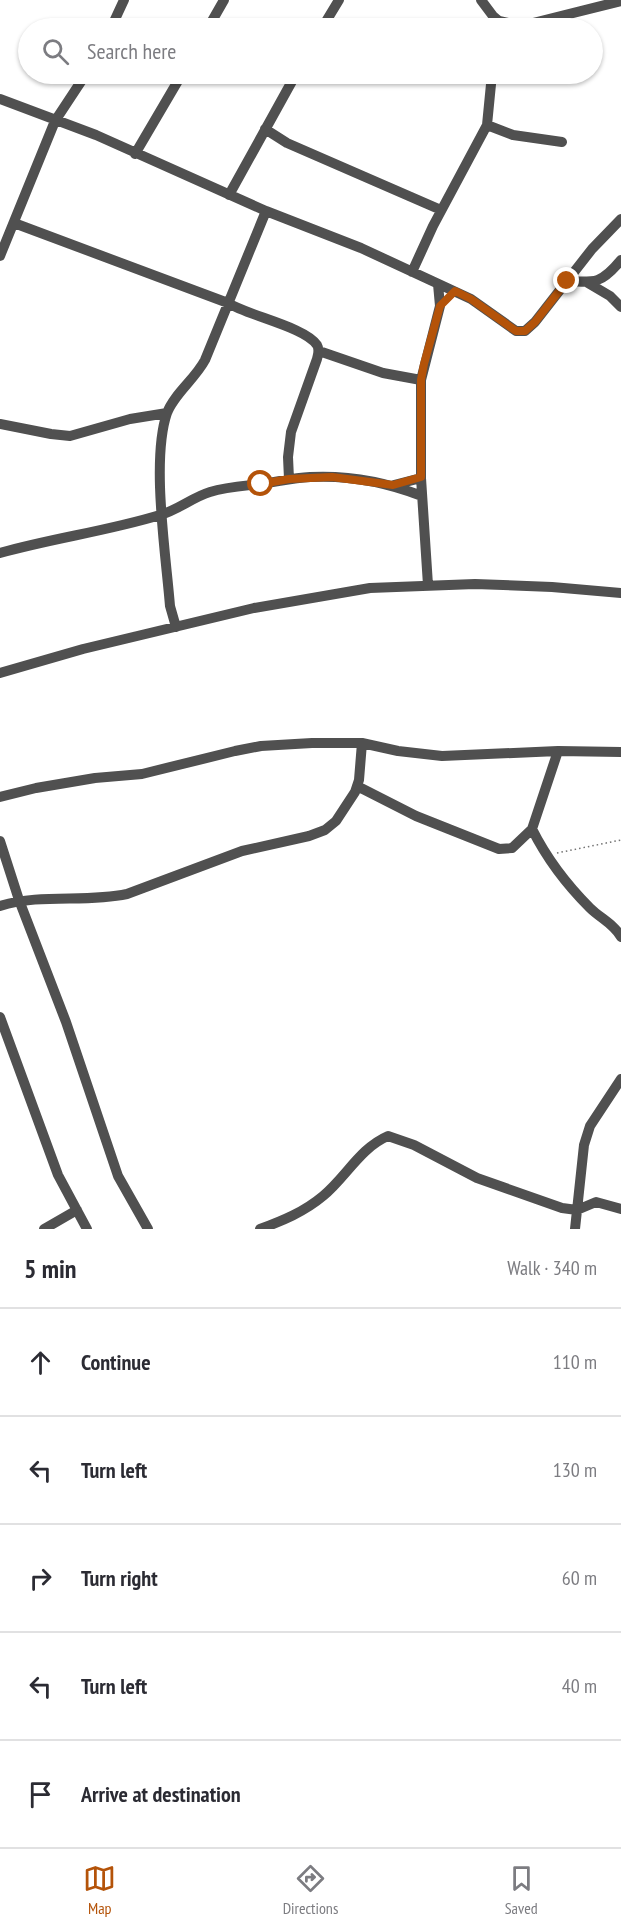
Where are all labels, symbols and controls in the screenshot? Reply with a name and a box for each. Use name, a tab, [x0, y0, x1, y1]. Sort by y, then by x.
search box	[18, 18, 603, 84]
icon: search	[39, 35, 72, 68]
text: Search here	[87, 37, 176, 65]
route end	[553, 267, 579, 293]
route start	[247, 470, 273, 496]
text: 5 min	[24, 1252, 77, 1285]
text: Walk · 340 m	[507, 1255, 597, 1281]
icon: ahead	[24, 1346, 57, 1379]
text: Continue	[81, 1348, 151, 1376]
text: 110 m	[553, 1349, 597, 1375]
icon: left	[24, 1454, 57, 1487]
text: Turn left	[81, 1456, 147, 1484]
text: 130 m	[553, 1457, 597, 1483]
icon: right	[24, 1562, 57, 1595]
text: Turn right	[81, 1564, 158, 1592]
text: 60 m	[562, 1565, 597, 1591]
icon: left	[24, 1670, 57, 1703]
text: Turn left	[81, 1672, 147, 1700]
text: 40 m	[562, 1673, 597, 1699]
icon: arrive	[24, 1778, 57, 1811]
text: Arrive at destination	[81, 1780, 241, 1808]
tab: Map	[83, 1862, 116, 1918]
tab: Directions	[283, 1862, 338, 1918]
tab: Saved	[505, 1862, 538, 1918]

